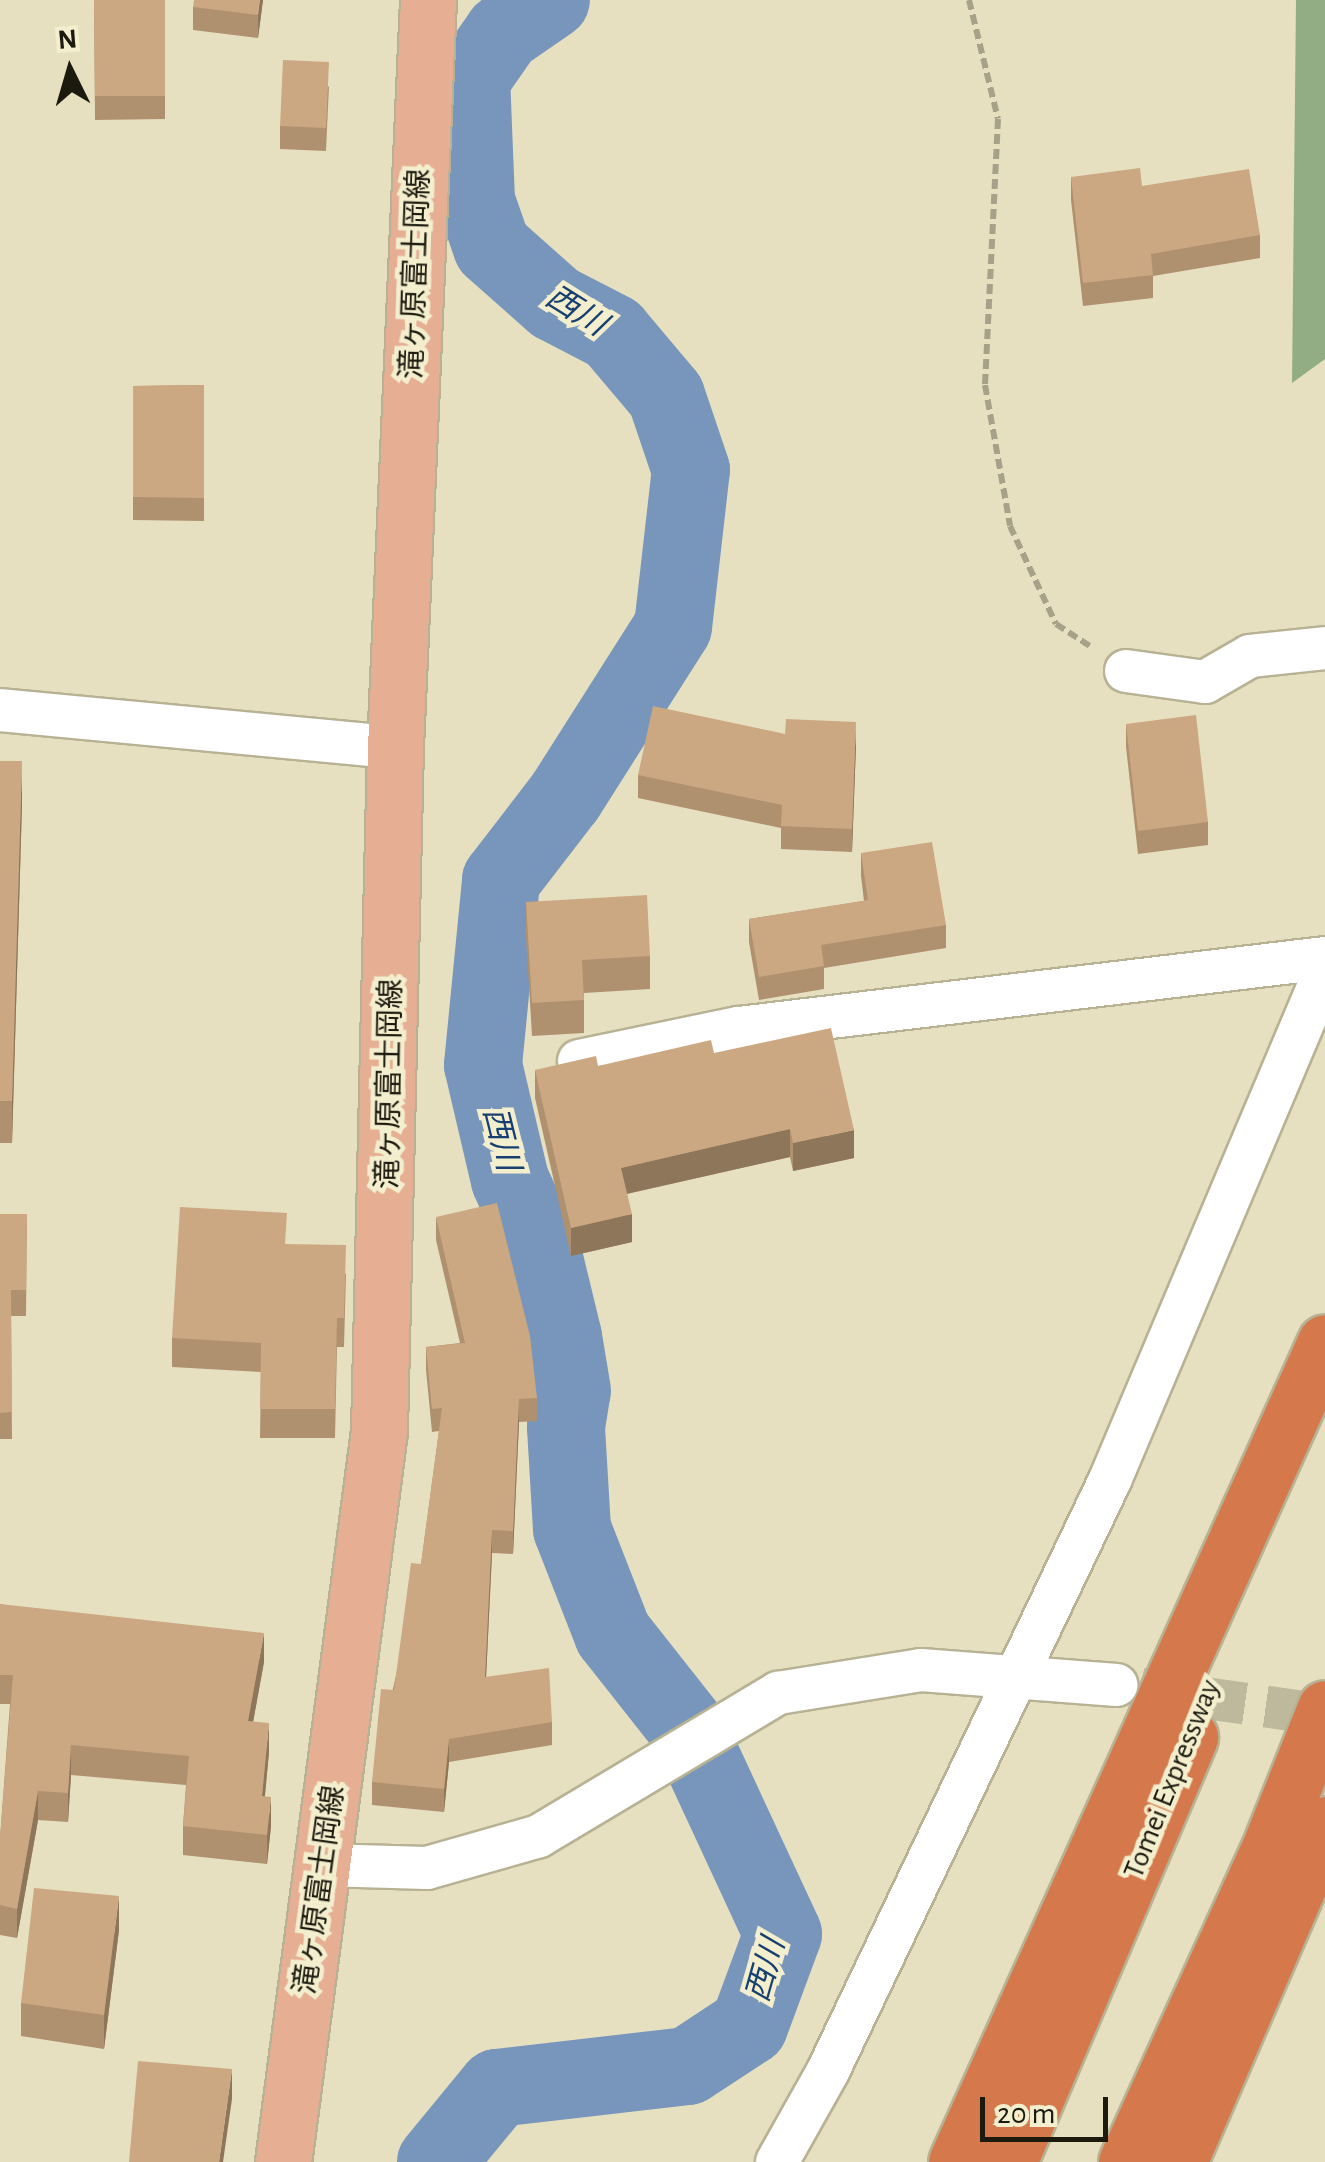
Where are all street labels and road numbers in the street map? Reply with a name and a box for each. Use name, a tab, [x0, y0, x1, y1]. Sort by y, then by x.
street label: 滝ヶ原富士岡線	[394, 168, 438, 380]
street label: 滝ヶ原富士岡線	[370, 979, 410, 1189]
street label: Tomei Expressway	[1116, 1674, 1228, 1884]
street label: 滝ヶ原富士岡線	[288, 1784, 352, 1996]

